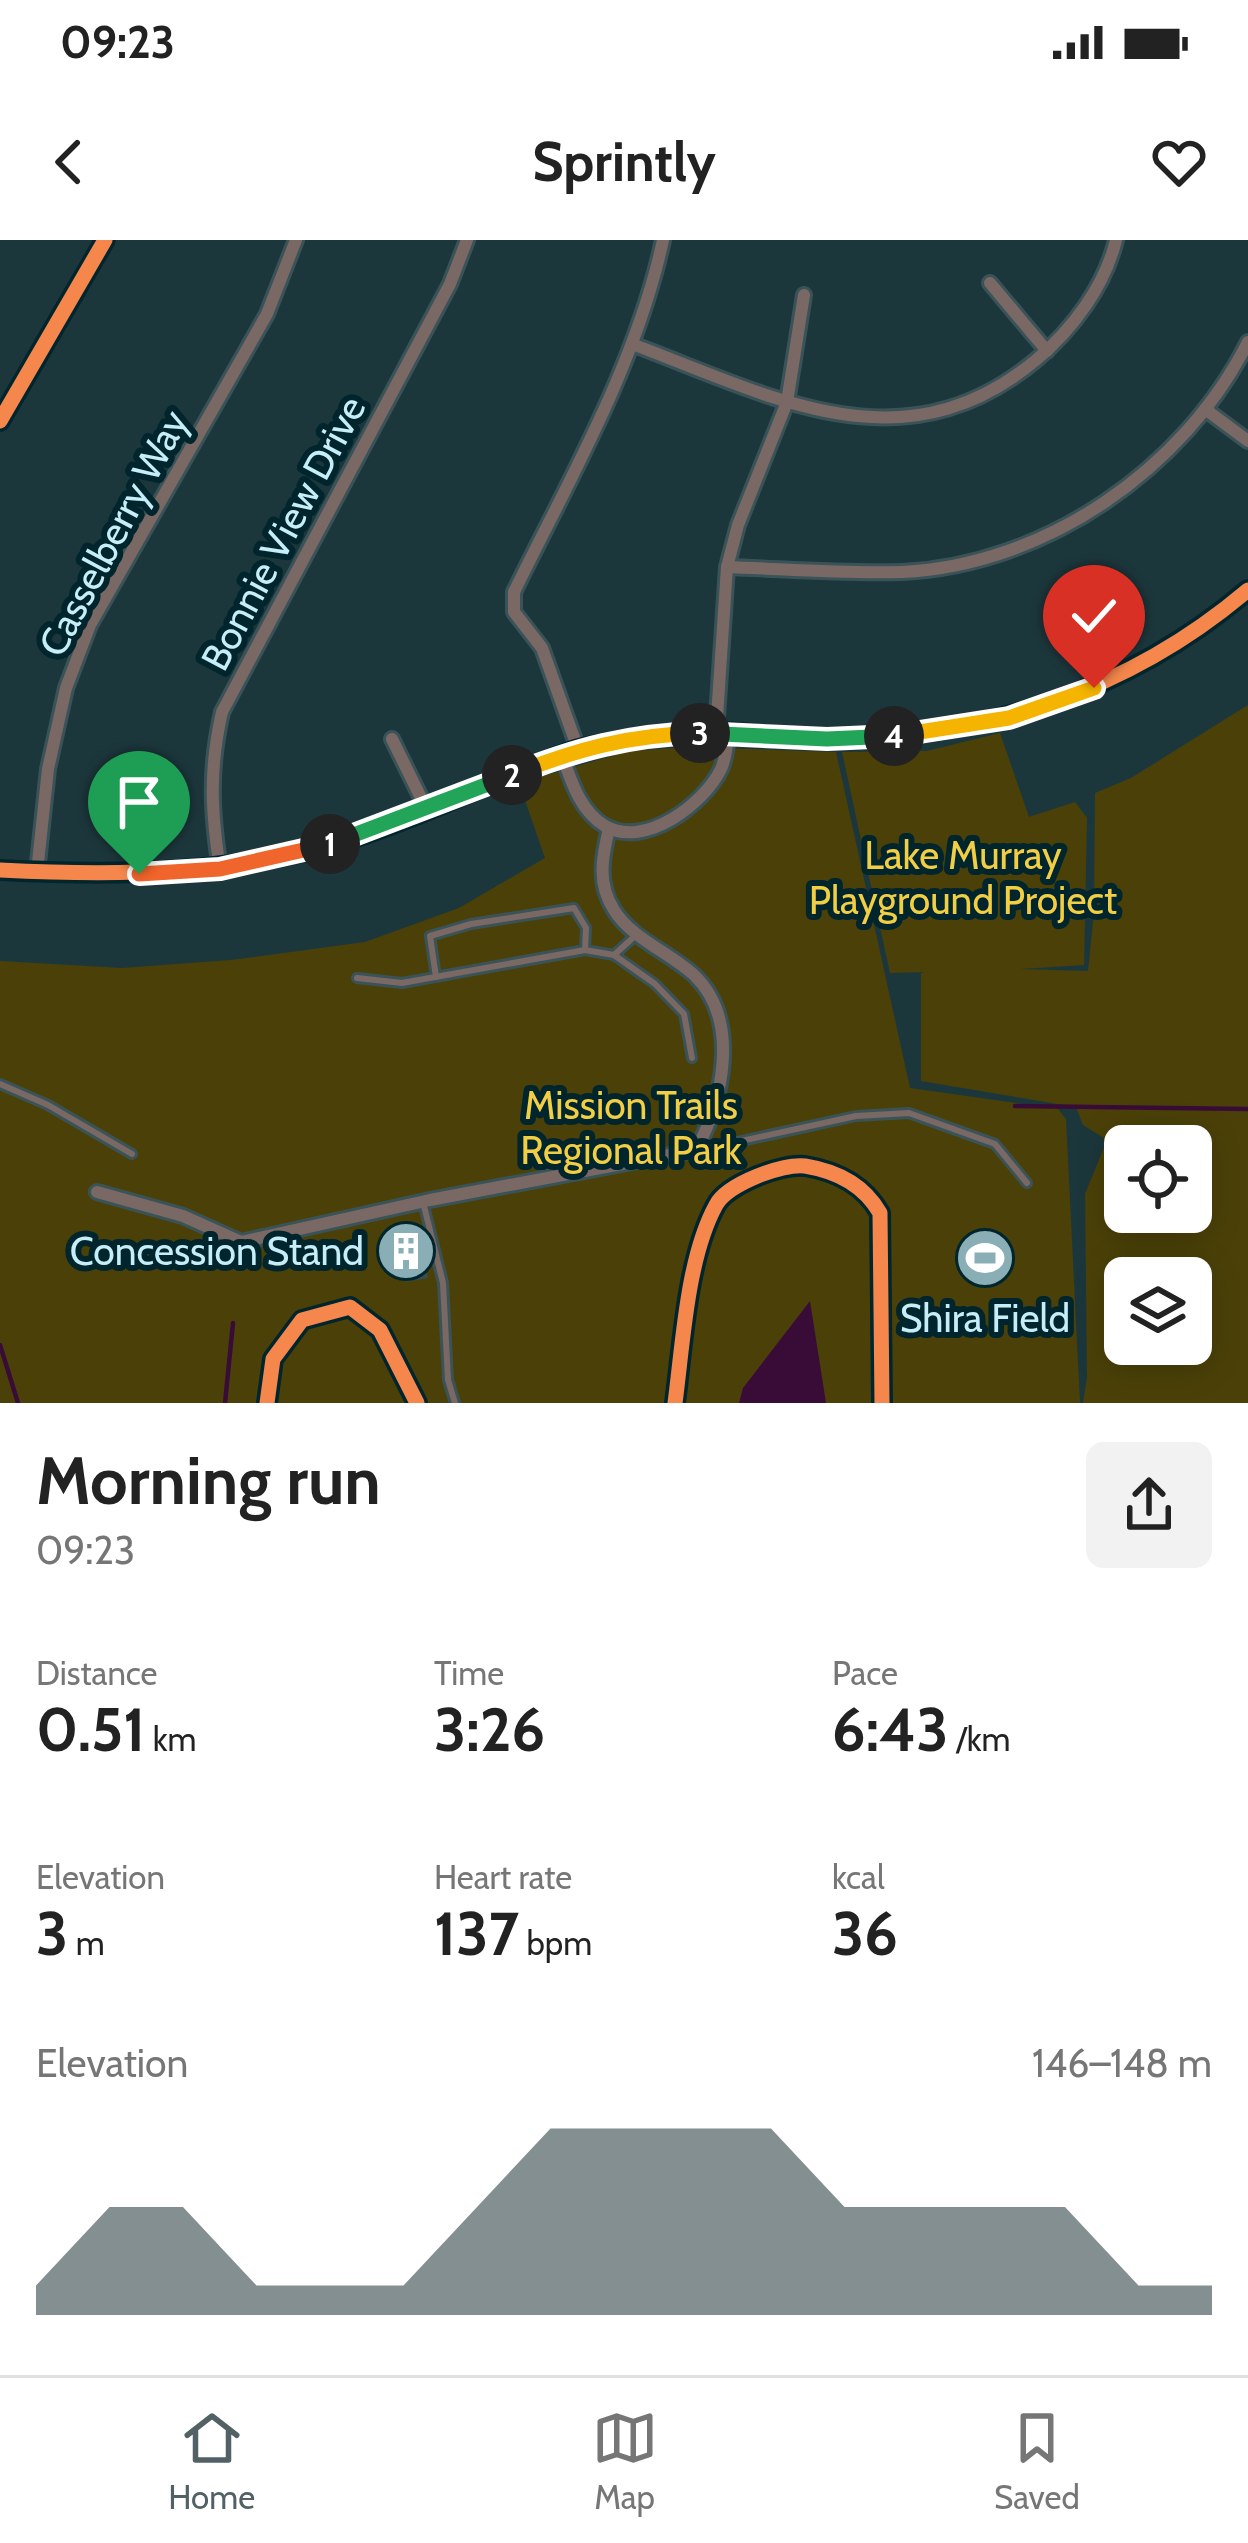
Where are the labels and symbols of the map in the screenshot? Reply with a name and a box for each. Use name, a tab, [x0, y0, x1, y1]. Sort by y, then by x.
street label: Bonnie View Drive	[191, 388, 375, 678]
street label: Casselberry Way	[28, 401, 198, 664]
pin	[1043, 565, 1145, 688]
pin: 3	[670, 703, 730, 763]
pin: 4	[864, 706, 924, 766]
pin: 2	[482, 745, 542, 805]
pin	[88, 751, 190, 874]
pin: 1	[300, 814, 360, 874]
park label: Lake Murray Playground Project	[809, 831, 1117, 924]
park label: Mission Trails Regional Park	[520, 1081, 742, 1174]
building icon: Concession Stand	[375, 1220, 437, 1282]
place label: Concession Stand	[70, 1227, 364, 1275]
sports icon: Shira Field	[954, 1227, 1016, 1289]
place label: Shira Field	[900, 1294, 1070, 1342]

